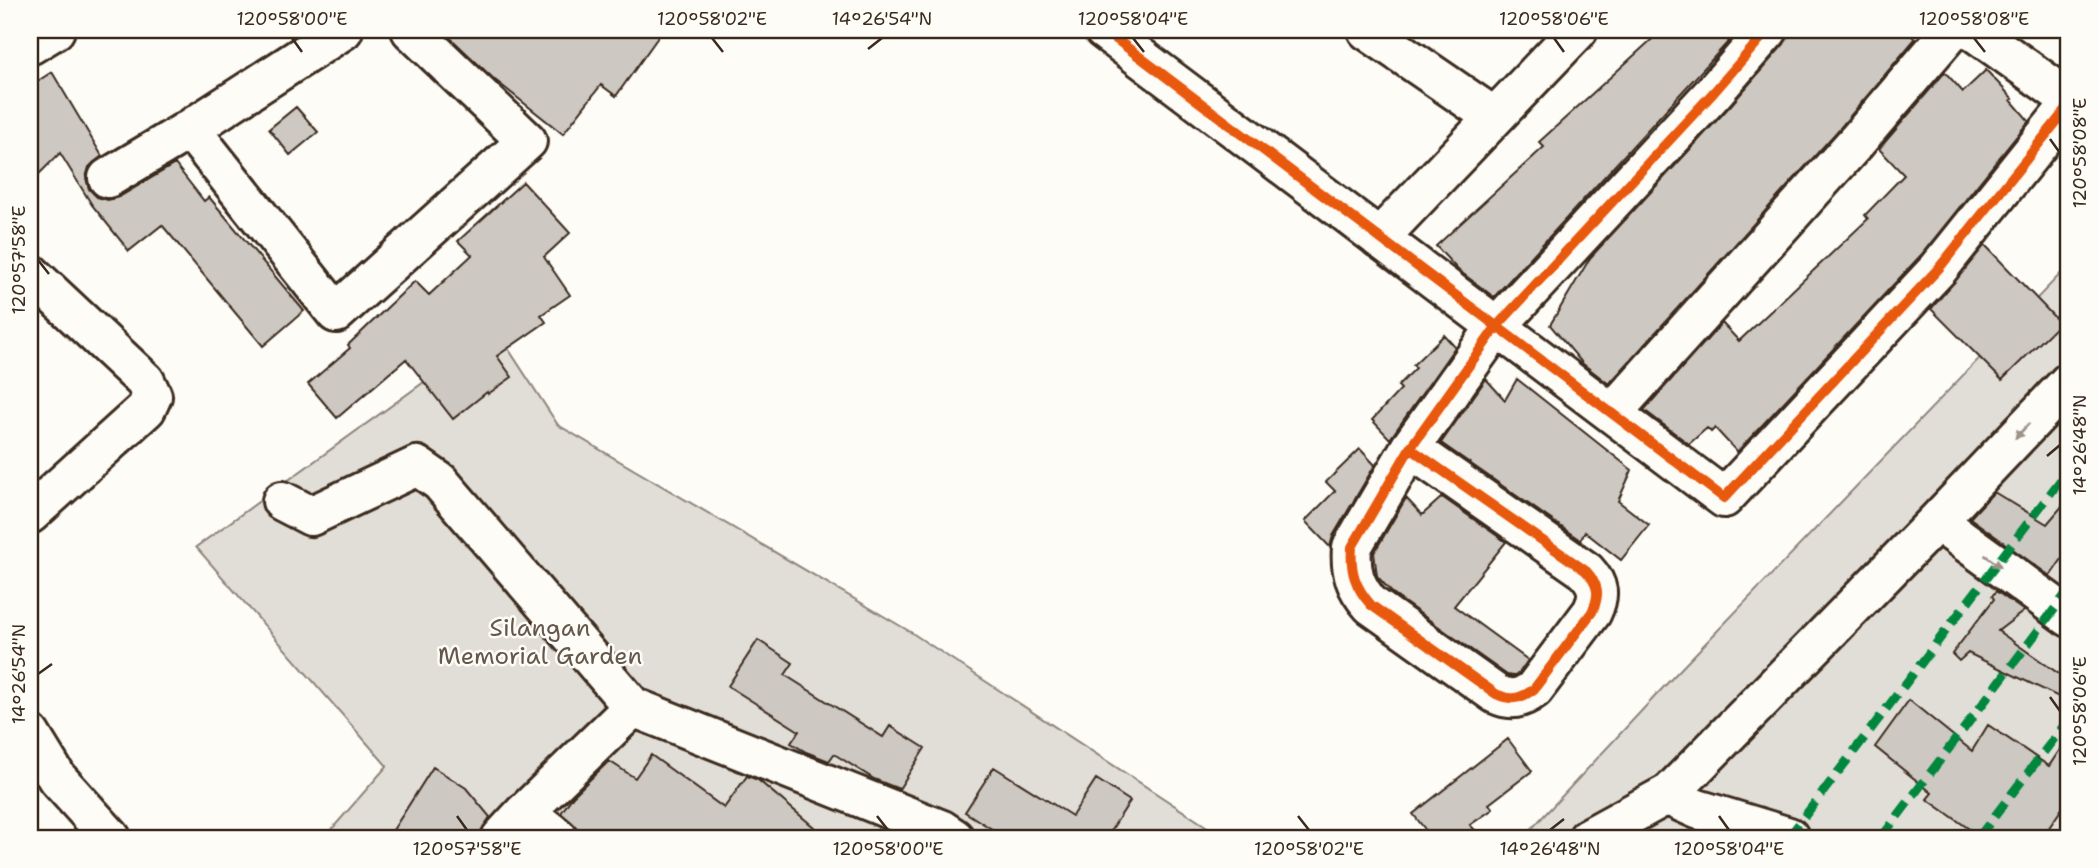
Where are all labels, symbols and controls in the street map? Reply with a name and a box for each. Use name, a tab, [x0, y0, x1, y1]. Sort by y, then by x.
text: 120°58'00"E	[236, 7, 348, 31]
text: 120°58'02"E	[657, 7, 767, 31]
text: 14°26'54"N	[832, 7, 932, 31]
text: 120°58'04"E	[1078, 7, 1188, 31]
text: 120°58'06"E	[1499, 7, 1609, 31]
text: 120°58'08"E	[1919, 7, 2029, 31]
text: 120°58'08"E	[2068, 98, 2092, 208]
text: 120°57'58"E	[7, 205, 31, 315]
text: 14°26'48"N	[2068, 394, 2092, 496]
one-way arrow	[2015, 422, 2031, 439]
one-way arrow	[1984, 554, 2002, 568]
park label: Silangan Memorial Garden	[438, 612, 642, 672]
text: 14°26'54"N	[7, 624, 31, 724]
text: 120°58'06"E	[2068, 656, 2092, 766]
text: 120°57'58"E	[412, 837, 522, 861]
text: 120°58'00"E	[832, 837, 944, 861]
text: 120°58'02"E	[1254, 837, 1364, 861]
text: 14°26'48"N	[1499, 837, 1601, 861]
text: 120°58'04"E	[1674, 837, 1784, 861]

